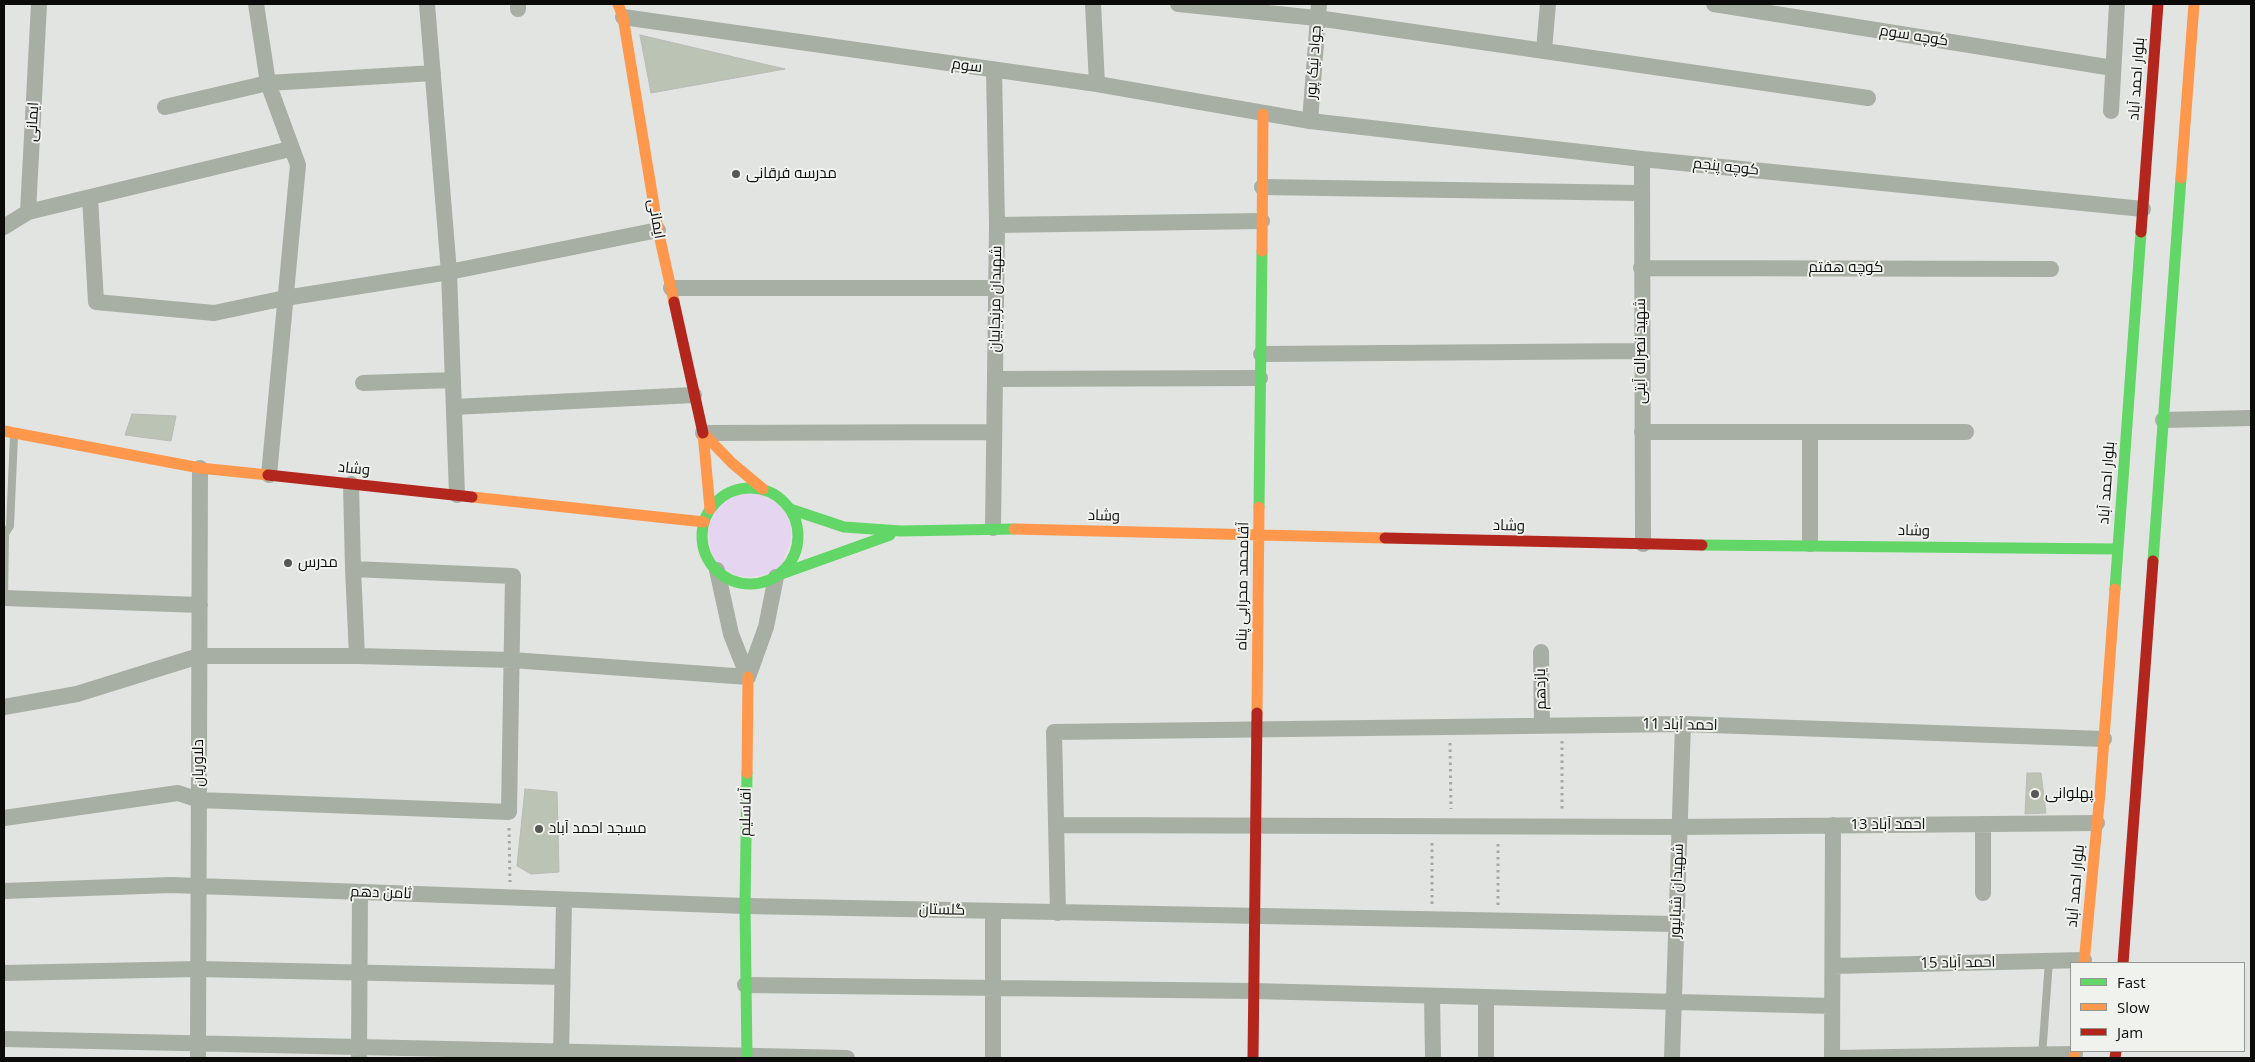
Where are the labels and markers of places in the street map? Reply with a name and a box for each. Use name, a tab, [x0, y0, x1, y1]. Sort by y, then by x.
place label: مدرسه فرقانی	[746, 165, 837, 183]
marker: مدرسه فرقانی	[730, 168, 742, 180]
place label: مدرس	[298, 554, 338, 572]
marker: مدرس	[282, 557, 294, 569]
place label: پهلوانی	[2045, 785, 2093, 803]
marker: پهلوانی	[2029, 788, 2041, 800]
place label: مسجد احمد آباد	[549, 820, 647, 838]
marker: مسجد احمد آباد	[533, 823, 545, 835]

